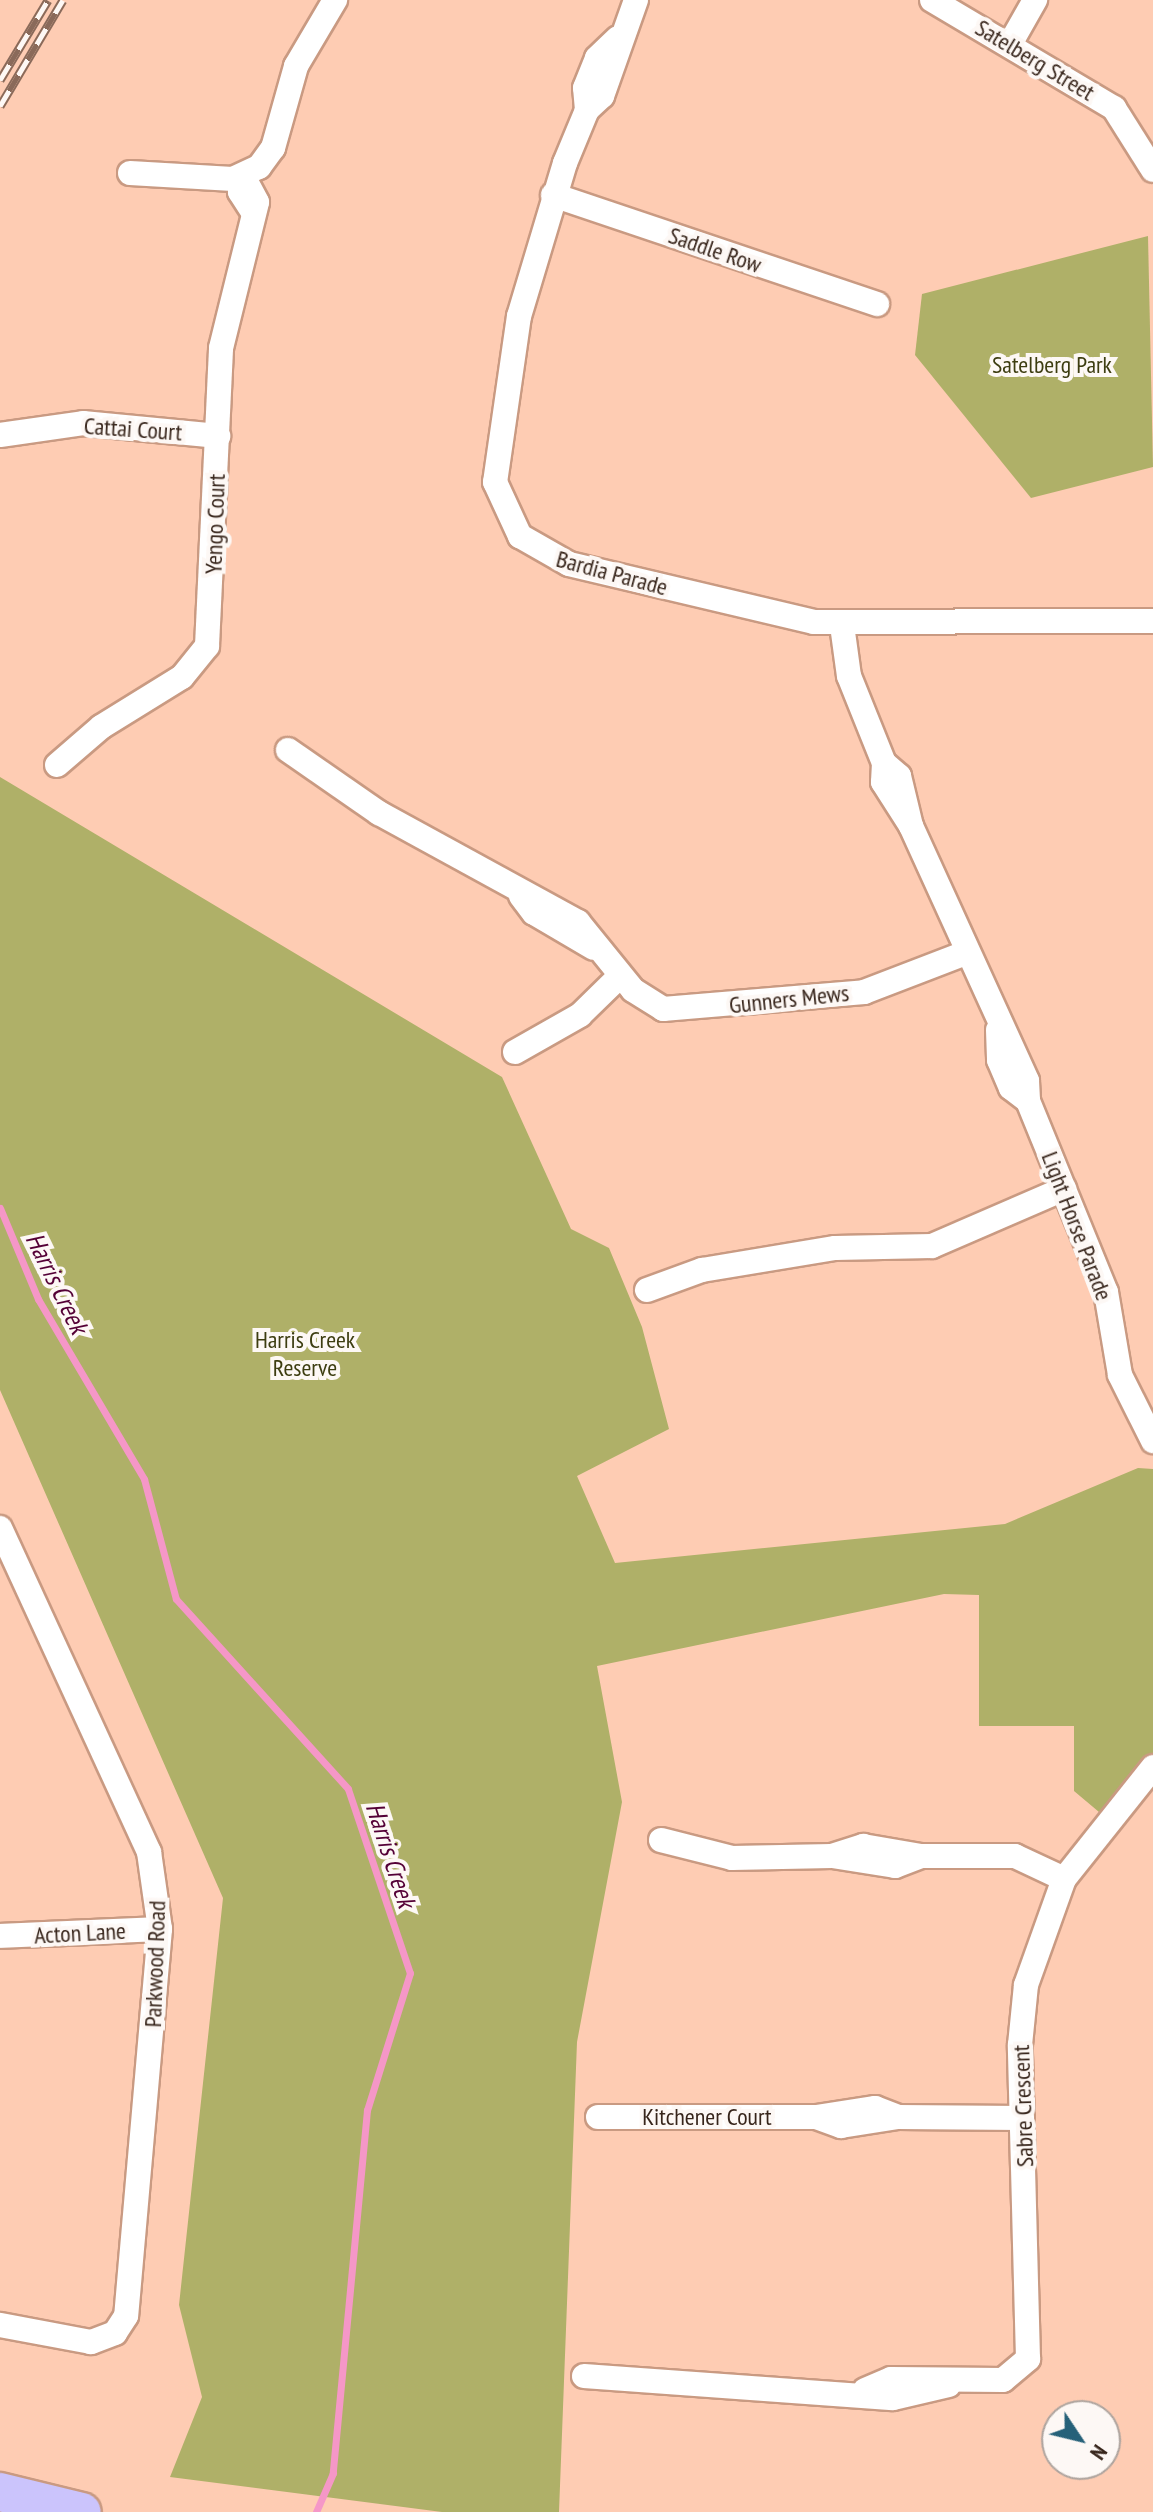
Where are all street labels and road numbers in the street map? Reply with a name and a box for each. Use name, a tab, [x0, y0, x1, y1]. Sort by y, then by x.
street label: Satelberg Street	[970, 13, 1100, 107]
street label: Saddle Row	[665, 221, 765, 279]
street label: Cattai Court	[83, 411, 183, 447]
street label: Yengo Court	[199, 473, 231, 575]
street label: Bardia Parade	[553, 544, 671, 602]
street label: Gunners Mews	[728, 978, 850, 1020]
street label: Light Horse Parade	[1035, 1148, 1119, 1304]
street label: Parkwood Road	[138, 1900, 172, 2028]
street label: Acton Lane	[33, 1916, 127, 1950]
street label: Sabre Crescent	[1006, 2044, 1040, 2168]
street label: Kitchener Court	[642, 2103, 772, 2131]

